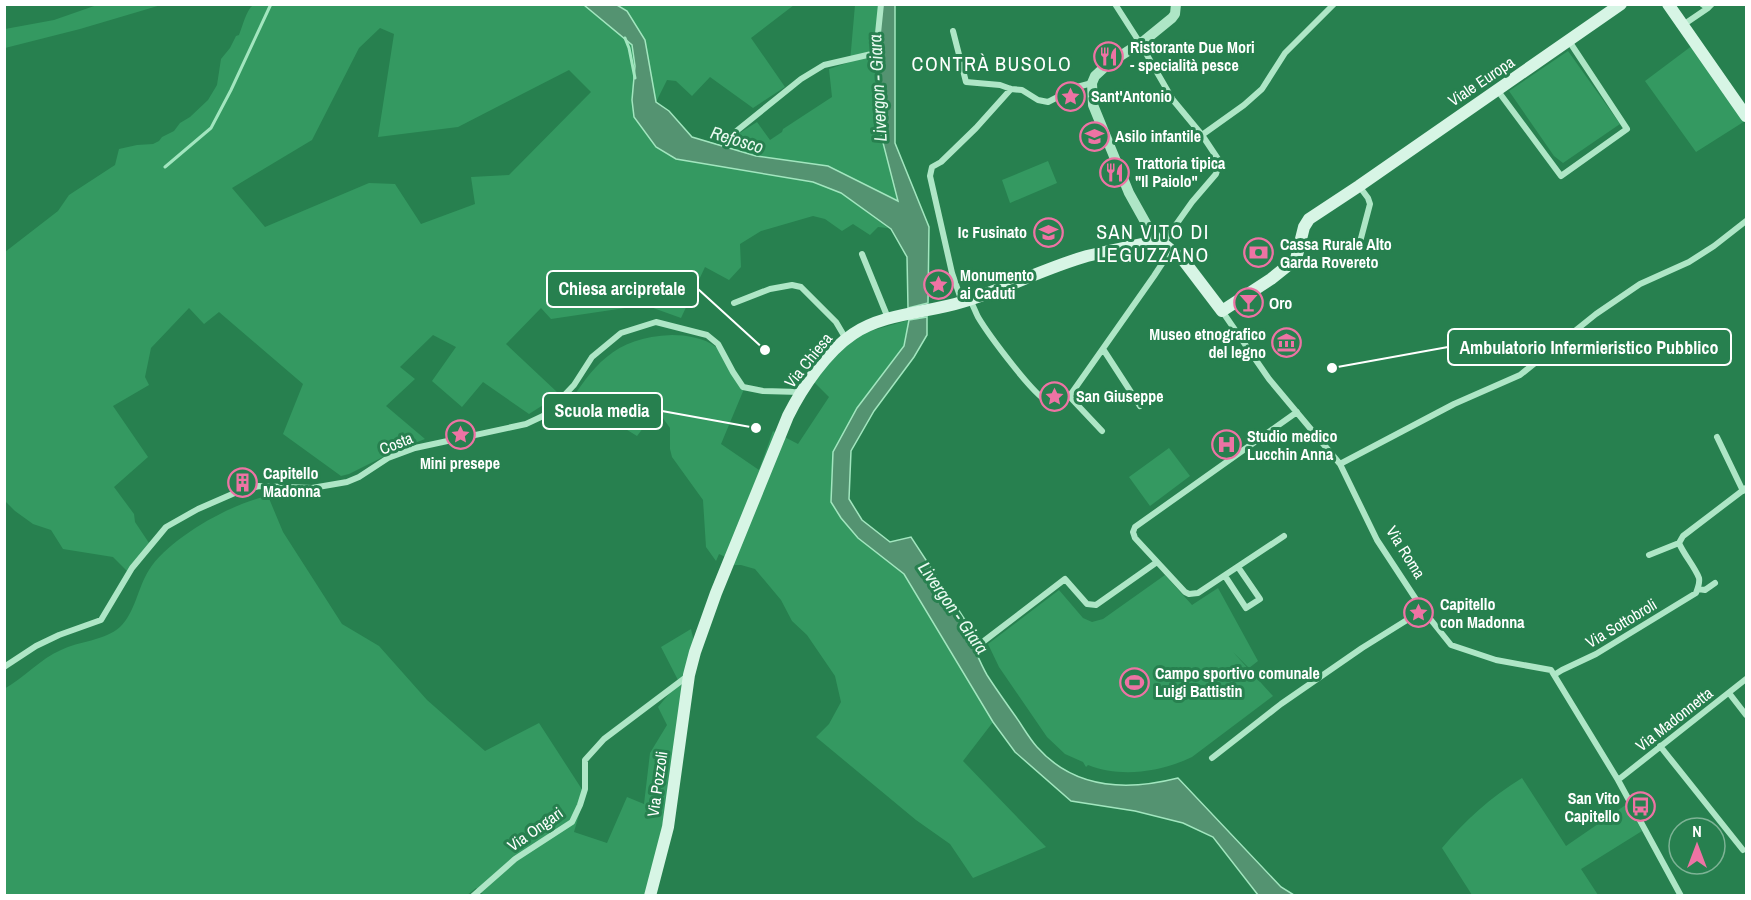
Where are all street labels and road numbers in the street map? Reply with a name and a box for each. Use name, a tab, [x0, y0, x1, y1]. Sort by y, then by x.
street label: Viale Europa	[1443, 50, 1519, 111]
street label: Via Chiesa	[779, 327, 837, 392]
street label: Costa	[376, 426, 417, 460]
street label: Via Roma	[1381, 522, 1431, 583]
street label: Via Sottobroli	[1581, 593, 1661, 653]
street label: Via Madonnetta	[1631, 681, 1718, 756]
street label: Via Pozzoli	[642, 750, 672, 818]
street label: Via Ongari	[503, 802, 567, 856]

